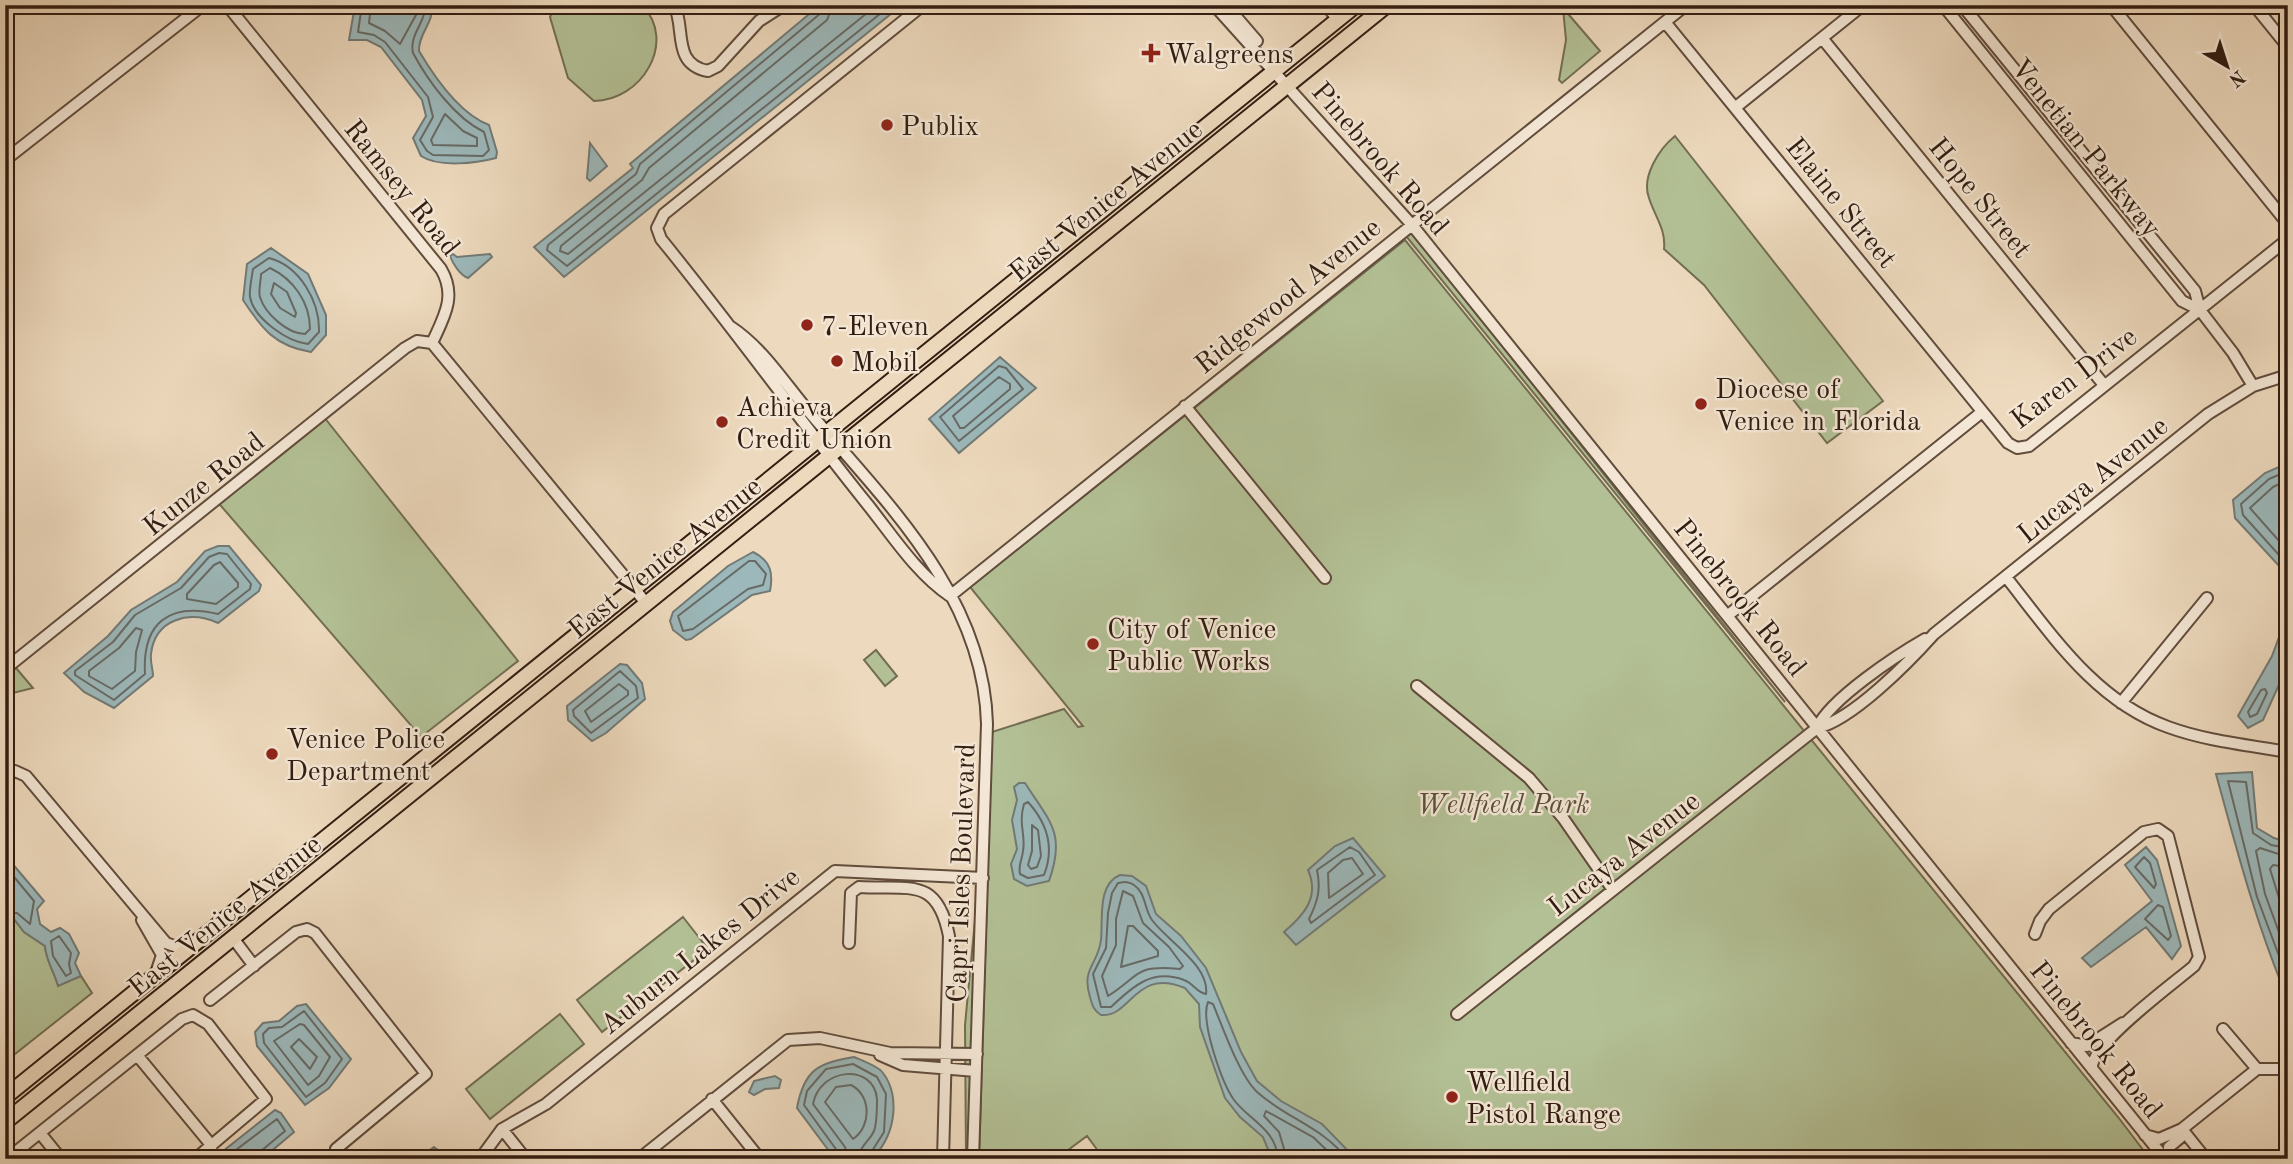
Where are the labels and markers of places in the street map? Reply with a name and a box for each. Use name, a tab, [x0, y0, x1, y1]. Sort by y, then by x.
place label: Walgreens	[1165, 42, 1294, 70]
marker: Walgreens	[1143, 45, 1159, 61]
place label: Publix	[901, 114, 979, 142]
marker: Publix	[879, 117, 895, 133]
place label: 7-Eleven	[821, 314, 929, 342]
marker: 7-Eleven	[799, 317, 815, 333]
place label: Mobil	[851, 350, 918, 378]
marker: Mobil	[829, 353, 845, 369]
place label: Diocese of Venice in Florida	[1715, 377, 1921, 437]
place label: Achieva Credit Union	[736, 395, 892, 455]
marker: Diocese of Venice in Florida	[1693, 396, 1709, 412]
marker: Achieva Credit Union	[714, 414, 730, 430]
place label: City of Venice Public Works	[1107, 617, 1276, 677]
marker: City of Venice Public Works	[1085, 636, 1101, 652]
place label: Venice Police Department	[286, 727, 445, 787]
marker: Venice Police Department	[264, 746, 280, 762]
place label: Wellfield Pistol Range	[1466, 1070, 1621, 1130]
marker: Wellfield Pistol Range	[1444, 1089, 1460, 1105]

